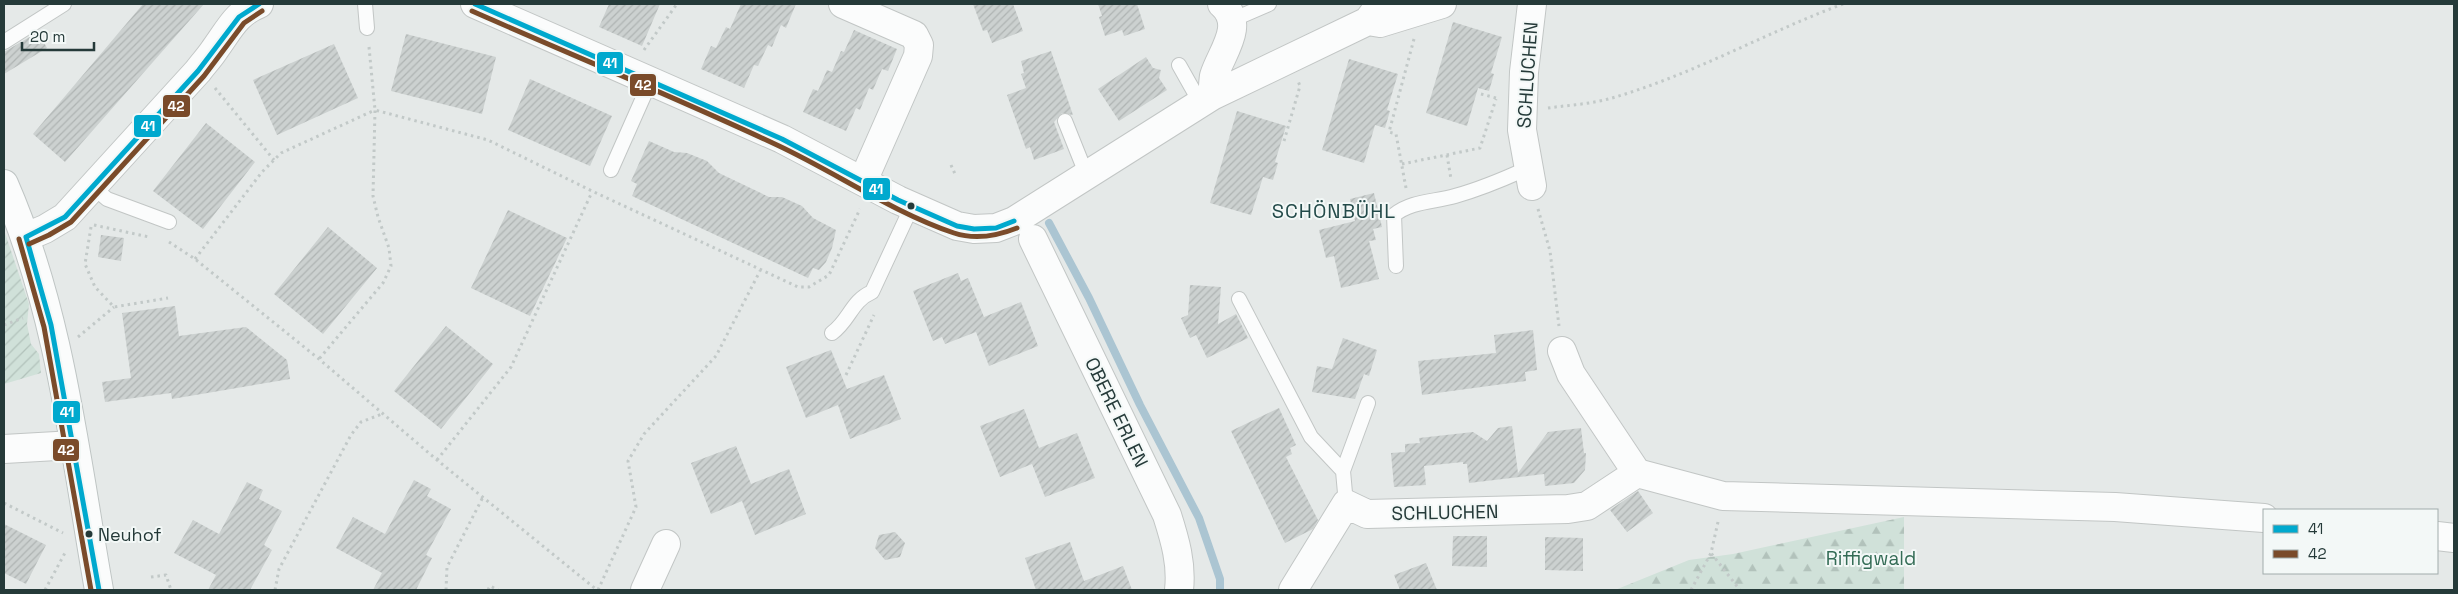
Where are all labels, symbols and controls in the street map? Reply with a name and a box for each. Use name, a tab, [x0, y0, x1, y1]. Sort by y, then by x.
scale bar	[22, 20, 95, 52]
street label: SCHLUCHEN	[1511, 21, 1544, 129]
text: 20 m	[30, 27, 65, 46]
line badge: 41	[596, 51, 624, 75]
text: 41	[603, 54, 617, 72]
line badge: 42	[629, 73, 657, 97]
text: 42	[634, 76, 652, 94]
line badge: 42	[162, 94, 191, 118]
text: 42	[167, 97, 185, 115]
line badge: 41	[133, 114, 162, 138]
text: 41	[141, 117, 155, 135]
line badge: 41	[862, 177, 891, 201]
text: 41	[869, 180, 883, 198]
district label: SCHÖNBÜHL	[1272, 198, 1396, 224]
unlabelled marker	[906, 201, 916, 211]
street label: OBERE ERLEN	[1079, 353, 1154, 471]
line badge: 41	[52, 400, 81, 424]
text: 41	[60, 403, 74, 421]
line badge: 42	[52, 438, 80, 462]
text: 42	[57, 441, 75, 459]
street label: SCHLUCHEN	[1391, 499, 1499, 526]
legend	[2263, 509, 2438, 574]
text: 41	[2308, 519, 2323, 538]
place label: Neuhof	[98, 523, 161, 546]
marker: Neuhof	[84, 529, 94, 539]
text: 42	[2308, 544, 2326, 563]
park label: Riffigwald	[1826, 546, 1916, 571]

